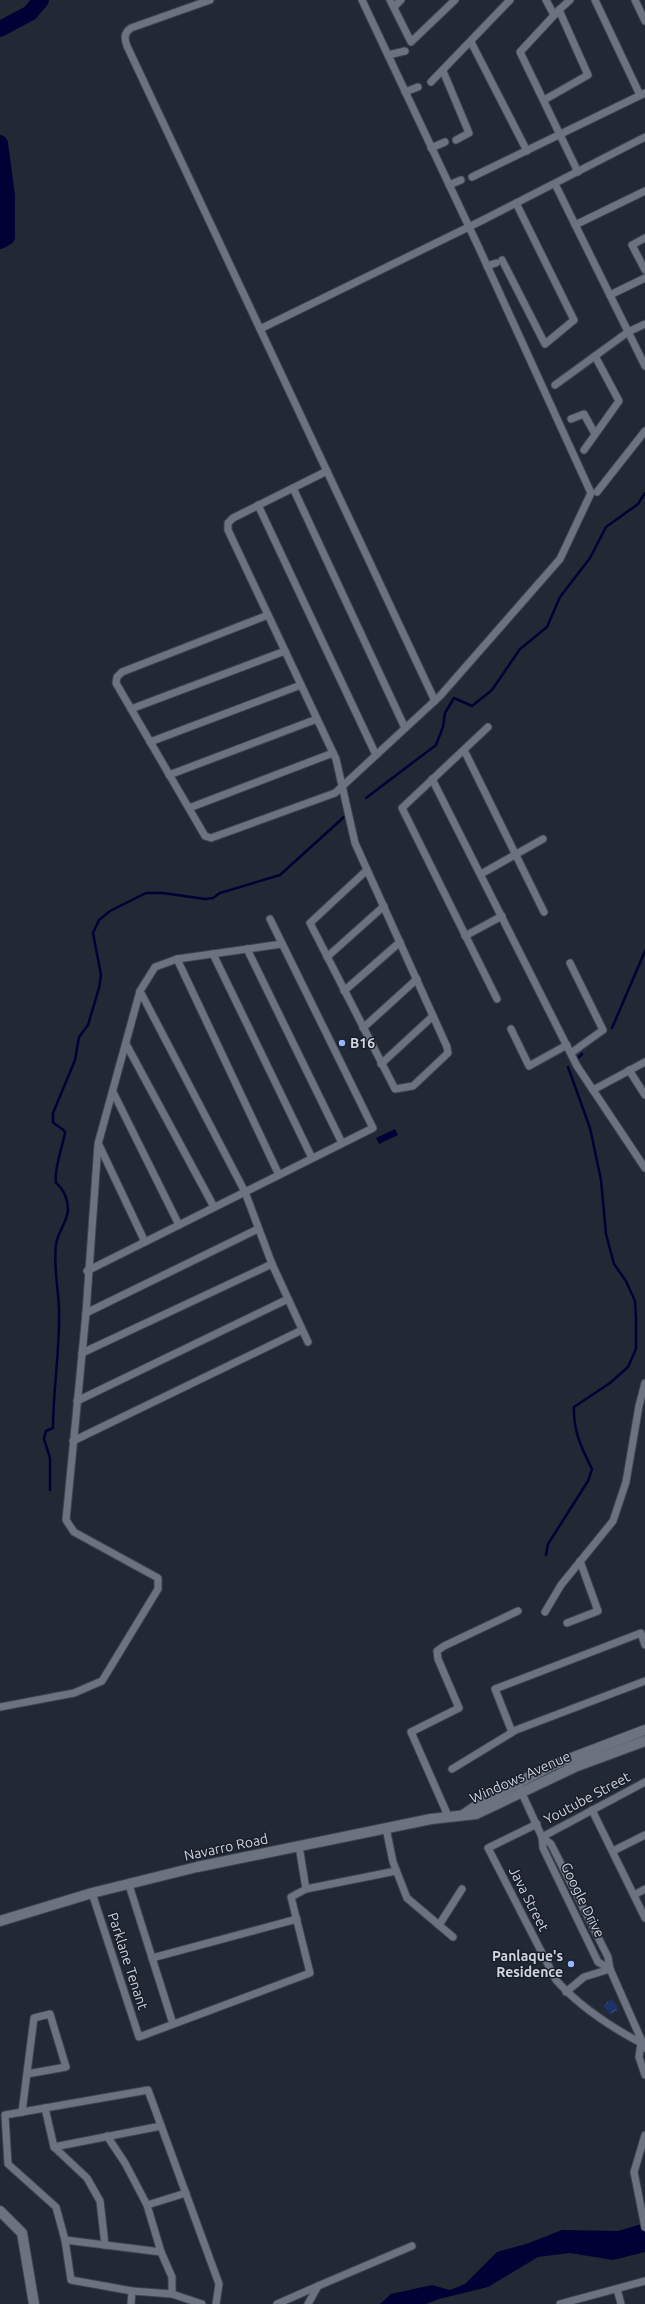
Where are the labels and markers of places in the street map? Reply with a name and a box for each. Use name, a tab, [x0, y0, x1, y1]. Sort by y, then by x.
place label: B16	[350, 1035, 375, 1051]
marker: B16	[337, 1038, 347, 1048]
place label: Panlaque's Residence	[492, 1948, 563, 1980]
marker: Panlaque's Residence	[566, 1959, 576, 1969]

